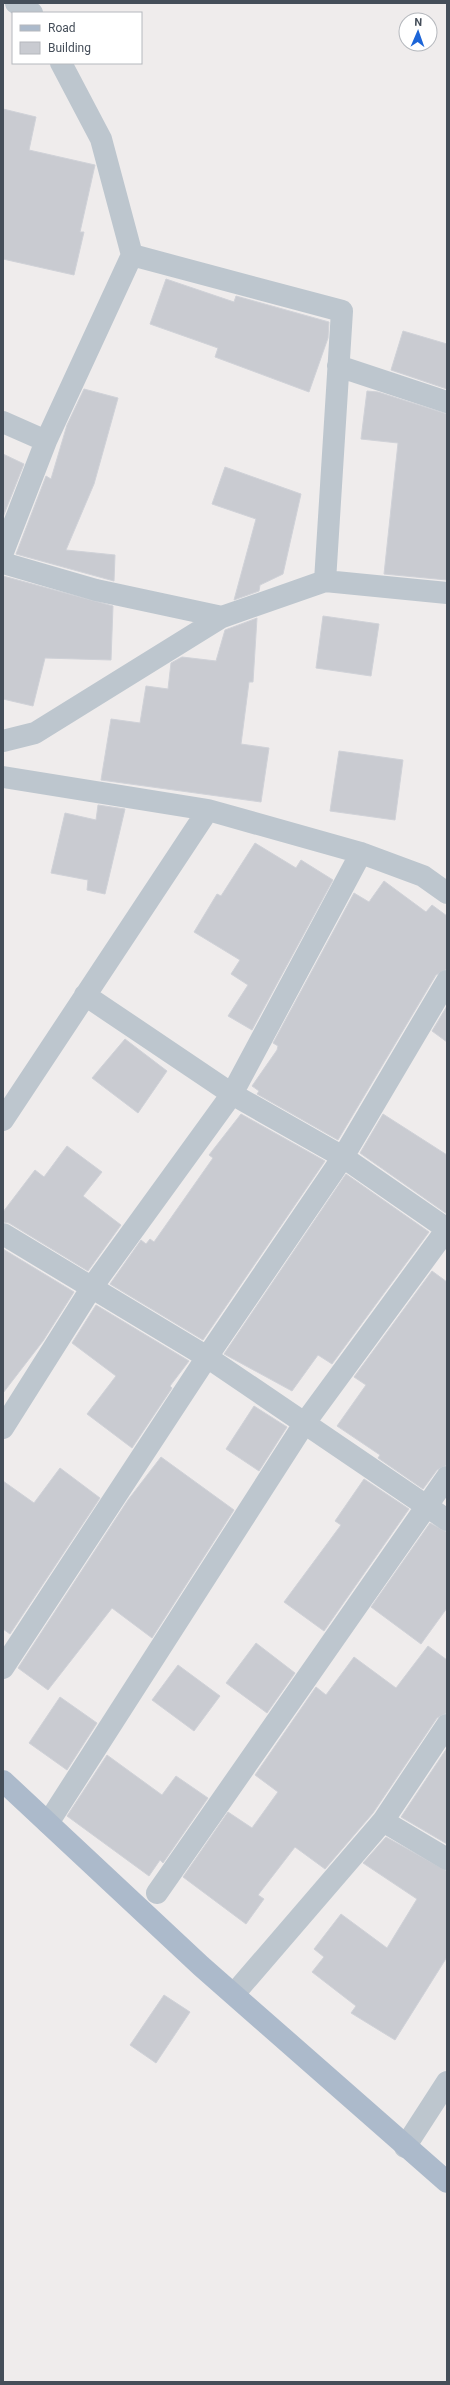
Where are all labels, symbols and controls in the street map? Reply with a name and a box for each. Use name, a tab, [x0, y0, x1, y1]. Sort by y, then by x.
legend	[12, 12, 142, 64]
north arrow	[398, 12, 438, 52]
text: N	[414, 16, 423, 29]
text: Road	[48, 21, 76, 35]
text: Building	[48, 41, 91, 55]

